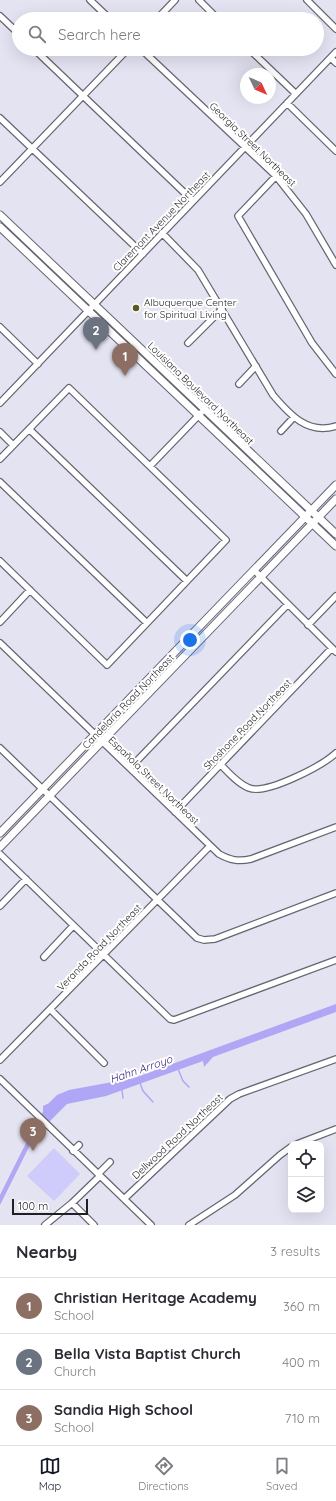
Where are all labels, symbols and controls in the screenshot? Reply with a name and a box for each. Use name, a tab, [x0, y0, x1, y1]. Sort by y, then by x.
search box	[12, 12, 324, 56]
icon: search	[26, 23, 48, 45]
text: Search here	[58, 25, 141, 44]
north arrow	[240, 68, 276, 104]
street label: Georgia Street Northeast	[207, 100, 299, 190]
street label: Claremont Avenue Northeast	[110, 168, 213, 274]
place label: Albuquerque Center for Spiritual Living	[144, 296, 237, 321]
marker: Albuquerque Center for Spiritual Living	[131, 303, 141, 313]
pin: 2	[83, 317, 109, 350]
street label: Louisiana Boulevard Northeast	[145, 339, 257, 448]
pin: 1	[112, 343, 138, 376]
your location	[180, 630, 200, 650]
street label: Candelaria Road Northeast	[80, 651, 178, 751]
street label: Shoshone Road Northeast	[200, 676, 295, 773]
street label: Española Street Northeast	[105, 733, 202, 828]
street label: Veranda Road Northeast	[54, 901, 145, 994]
water label: Hahn Arroyo	[108, 1051, 175, 1086]
street label: Dellwood Road Northeast	[129, 1090, 226, 1182]
pin: 3	[20, 1118, 46, 1151]
map controls	[288, 1141, 324, 1213]
button: locate	[288, 1141, 324, 1177]
button: layers	[288, 1177, 324, 1213]
scale bar	[12, 1197, 88, 1216]
text: 100 m	[18, 1199, 48, 1213]
text: Nearby	[16, 1241, 77, 1262]
text: 3 results	[270, 1243, 320, 1259]
text: Christian Heritage Academy	[54, 1288, 257, 1307]
text: 1	[26, 1298, 32, 1314]
text: 360 m	[283, 1298, 320, 1314]
text: School	[54, 1307, 94, 1323]
text: Bella Vista Baptist Church	[54, 1344, 241, 1363]
text: 2	[25, 1354, 33, 1370]
text: 400 m	[282, 1354, 320, 1370]
text: Church	[54, 1363, 96, 1379]
text: Sandia High School	[54, 1400, 193, 1419]
text: 3	[26, 1410, 32, 1426]
text: 710 m	[285, 1410, 320, 1426]
text: School	[54, 1419, 94, 1435]
tab: Map	[39, 1455, 61, 1493]
tab: Directions	[138, 1455, 189, 1493]
tab: Saved	[266, 1455, 297, 1493]

